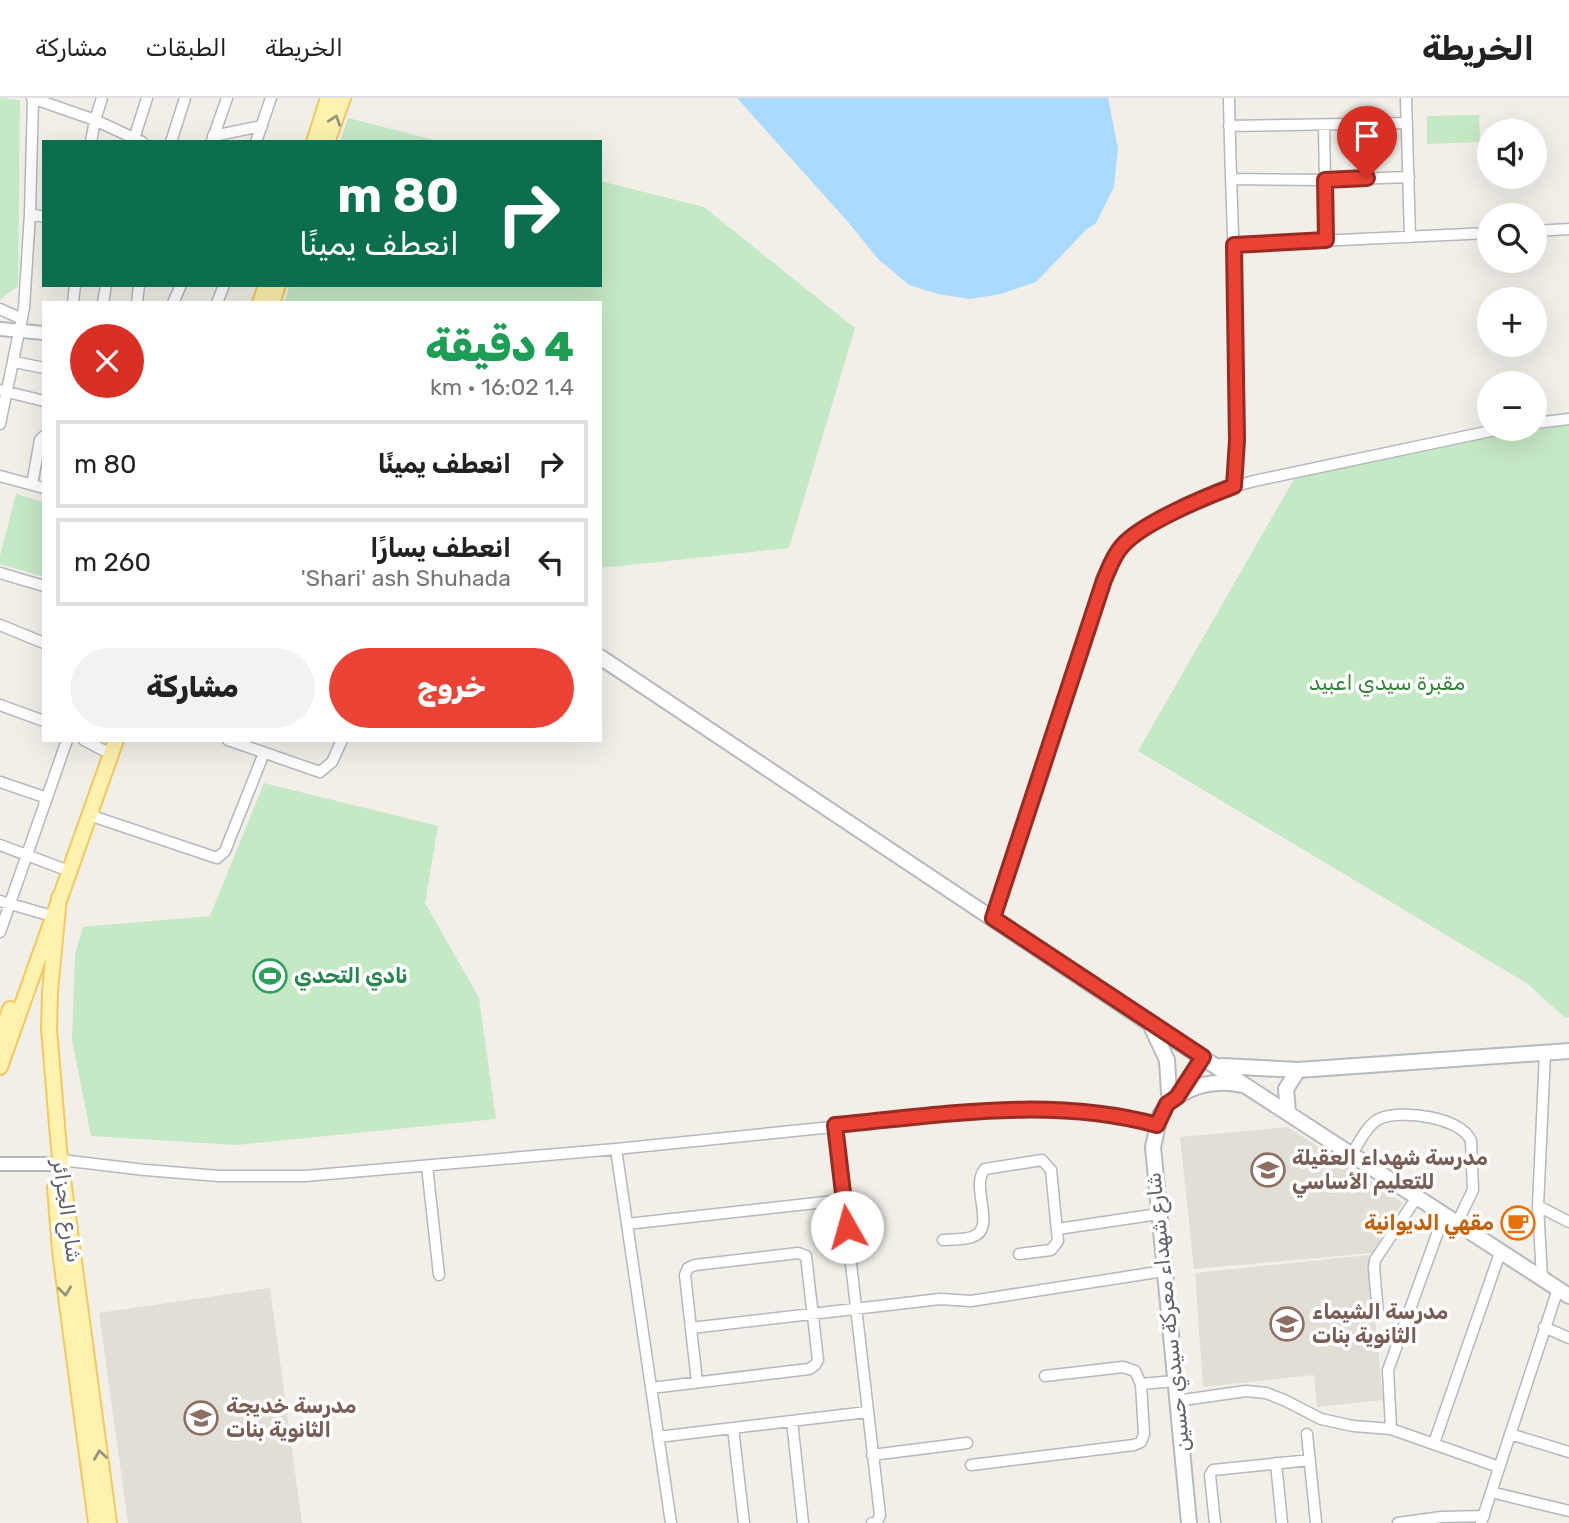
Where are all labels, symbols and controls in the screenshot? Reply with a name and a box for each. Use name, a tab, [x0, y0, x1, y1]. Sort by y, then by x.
text: الخريطة	[1422, 29, 1534, 68]
text: مشاركة	[35, 34, 107, 62]
text: الطبقات	[145, 34, 227, 62]
text: الخريطة	[265, 34, 343, 62]
pin	[1337, 106, 1397, 178]
one-way arrow	[327, 114, 341, 126]
icon: arrive	[1348, 117, 1386, 155]
map controls	[1477, 119, 1547, 441]
button: sound	[1477, 119, 1547, 189]
text: 80 m	[337, 166, 459, 224]
icon: right	[483, 168, 574, 259]
button: search	[1477, 203, 1547, 273]
text: انعطف يمينًا	[299, 225, 459, 263]
button: +	[1477, 287, 1547, 357]
text: 4 دقيقة	[425, 322, 574, 372]
button: close	[70, 324, 144, 398]
button: −	[1477, 371, 1547, 441]
text: 1.4 km · 16:02	[430, 373, 574, 401]
icon: right	[532, 445, 570, 483]
text: 80 m	[74, 449, 137, 480]
text: انعطف يمينًا	[378, 449, 511, 480]
text: انعطف يسارًا	[370, 533, 511, 564]
icon: left	[532, 543, 570, 581]
text: 260 m	[74, 547, 151, 578]
text: Shari' ash Shuhada'	[301, 564, 511, 592]
button: مشاركة	[70, 648, 315, 728]
button: خروج	[329, 648, 574, 728]
park label: مقبرة سيدي اعبيد	[1309, 670, 1465, 697]
sports icon: نادي التحدي	[251, 957, 289, 995]
place label: نادي التحدي	[294, 963, 407, 991]
place label: مدرسة شهداء العقيلة للتعليم الأساسي	[1292, 1145, 1488, 1198]
school or university icon: مدرسة شهداء العقيلة للتعليم الأساسي	[1249, 1151, 1287, 1189]
street label: شارع الجزائر	[46, 1156, 87, 1264]
street label: شارع شهداء معركة سيدي حسين	[1140, 1171, 1197, 1453]
position arrow	[810, 1190, 884, 1264]
cafe icon: مقهي الديوانية	[1499, 1204, 1537, 1242]
place label: مقهي الديوانية	[1364, 1210, 1494, 1239]
one-way arrow	[57, 1285, 72, 1297]
place label: مدرسة الشيماء الثانوية بنات	[1312, 1299, 1448, 1349]
school or university icon: مدرسة الشيماء الثانوية بنات	[1268, 1305, 1306, 1343]
place label: مدرسة خديجة الثانوية بنات	[226, 1393, 356, 1443]
school or university icon: مدرسة خديجة الثانوية بنات	[182, 1399, 220, 1437]
one-way arrow	[92, 1449, 107, 1461]

